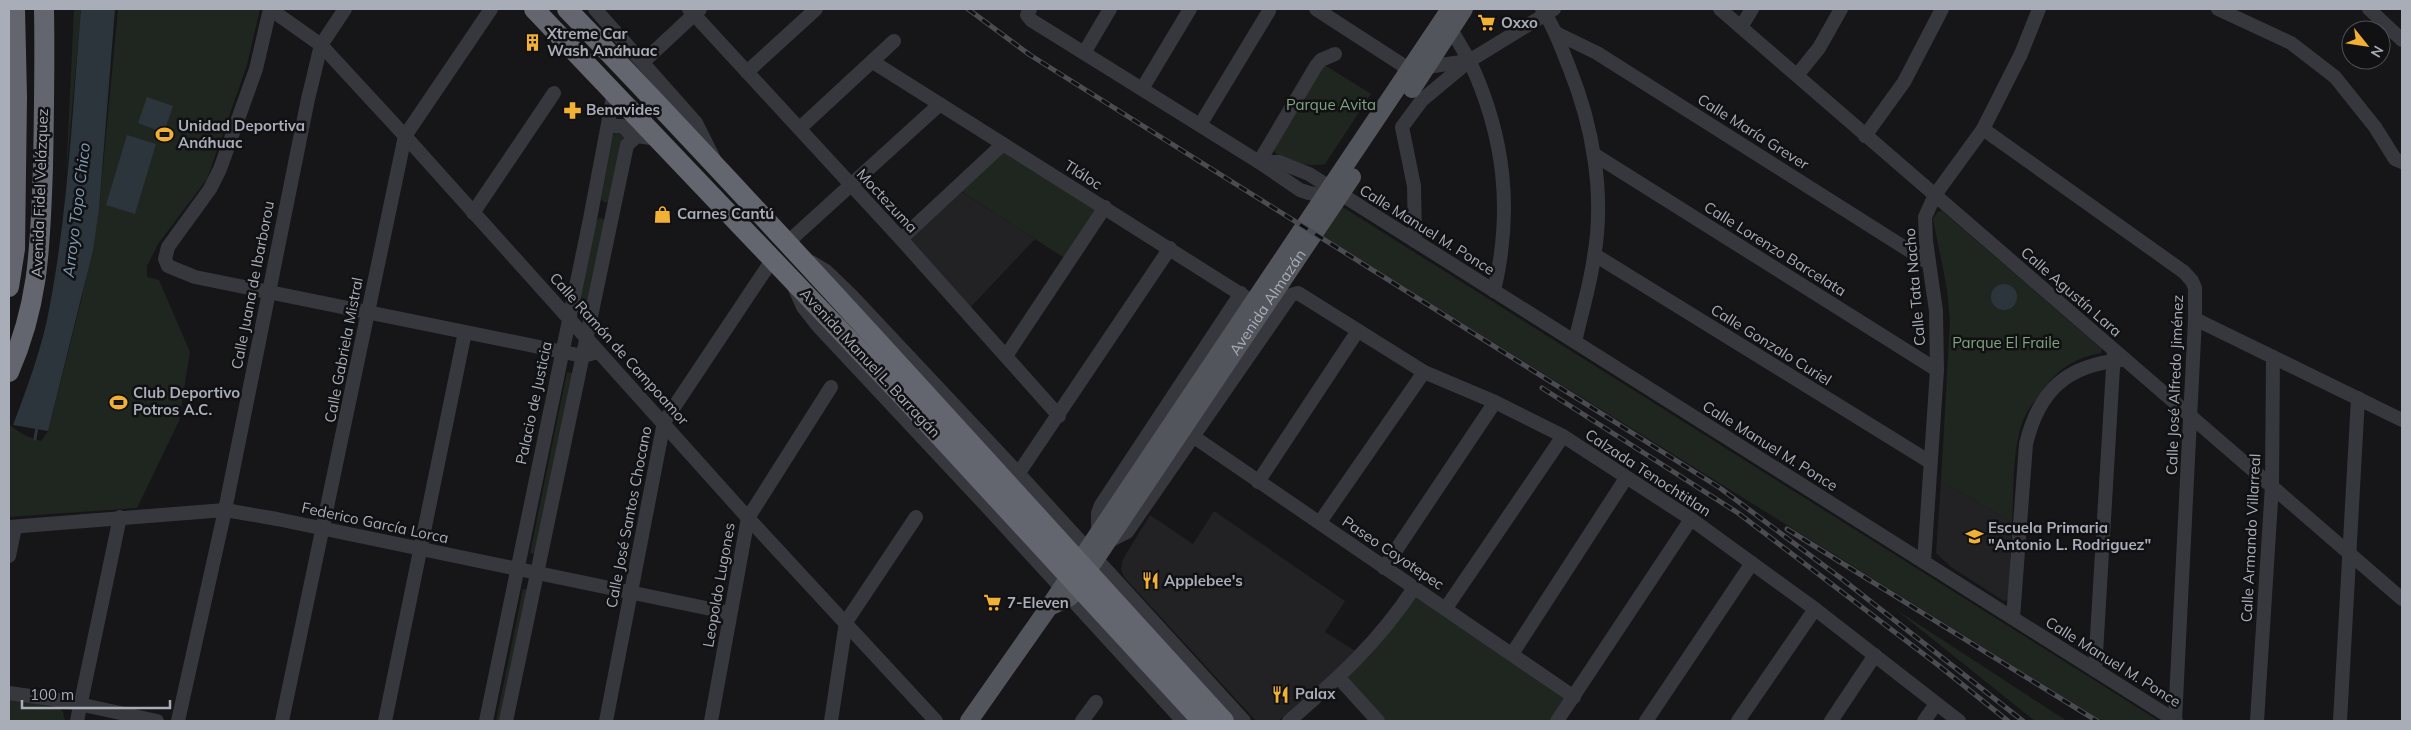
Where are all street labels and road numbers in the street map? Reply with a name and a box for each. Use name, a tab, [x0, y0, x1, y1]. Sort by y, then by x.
street label: Calle María Grever	[1694, 90, 1813, 174]
street label: Avenida Fidel Velázquez	[27, 108, 52, 278]
street label: Tláloc	[1061, 156, 1106, 194]
street label: Moctezuma	[853, 165, 922, 237]
street label: Calle Manuel M. Ponce	[1356, 180, 1498, 279]
street label: Calle Lorenzo Barcelata	[1701, 197, 1850, 300]
street label: Calle Juana de Ibarborou	[227, 199, 278, 371]
street label: Calle Tata Nacho	[1900, 227, 1929, 347]
street label: Calle Agustín Lara	[2017, 243, 2126, 341]
street label: Avenida Almazán	[1225, 246, 1310, 359]
street label: Calle Ramón de Campoamor	[546, 268, 693, 429]
street label: Calle Gabriela Mistral	[320, 276, 367, 424]
street label: Avenida Manuel L. Barragán	[796, 284, 945, 441]
street label: Calle José Alfredo Jiménez	[2162, 294, 2187, 475]
street label: Calle Gonzalo Curiel	[1707, 300, 1835, 389]
street label: Palacio de Justicia	[511, 340, 556, 466]
street label: Calle Manuel M. Ponce	[1699, 396, 1841, 495]
street label: Calle José Santos Chocano	[602, 424, 655, 609]
street label: Calzada Tenochtitlan	[1582, 425, 1715, 520]
street label: Calle Armando Villarreal	[2237, 453, 2264, 623]
street label: Federico García Lorca	[300, 498, 450, 547]
street label: Paseo Coyotepec	[1339, 511, 1448, 594]
street label: Leopoldo Lugones	[698, 521, 739, 649]
street label: Calle Manuel M. Ponce	[2042, 612, 2184, 711]

